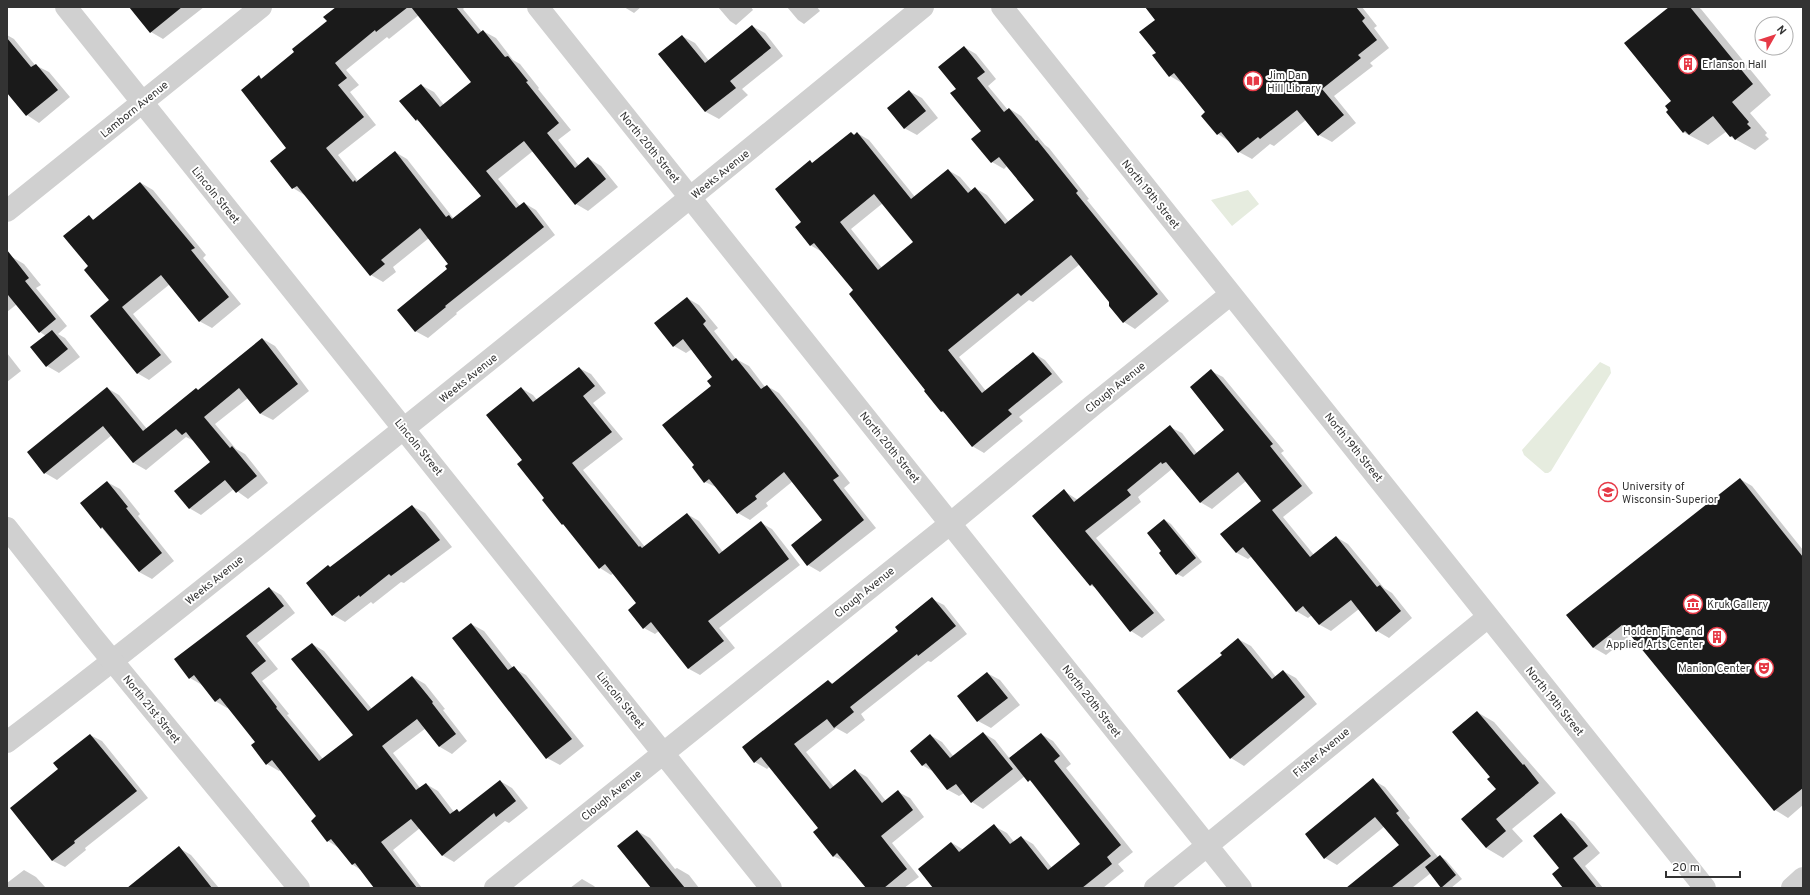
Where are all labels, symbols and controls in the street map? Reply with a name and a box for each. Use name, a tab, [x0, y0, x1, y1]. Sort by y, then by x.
north arrow	[1754, 16, 1794, 56]
text: N	[1773, 23, 1789, 38]
building icon: Erlanson Hall	[1677, 53, 1699, 75]
place label: Erlanson Hall	[1702, 58, 1767, 72]
place label: Jim Dan Hill Library	[1267, 69, 1321, 96]
library icon: Jim Dan Hill Library	[1242, 70, 1264, 92]
street label: Lamborn Avenue	[98, 78, 171, 141]
street label: North 20th Street	[616, 109, 682, 186]
street label: Weeks Avenue	[689, 147, 753, 202]
street label: North 19th Street	[1118, 157, 1182, 232]
street label: Lincoln Street	[188, 164, 242, 227]
street label: Weeks Avenue	[437, 351, 501, 406]
street label: Clough Avenue	[1083, 359, 1149, 416]
street label: North 20th Street	[856, 409, 922, 486]
street label: North 19th Street	[1321, 410, 1385, 485]
street label: Lincoln Street	[391, 416, 445, 479]
place label: University of Wisconsin-Superior	[1622, 480, 1719, 507]
school or university icon: University of Wisconsin-Superior	[1597, 481, 1619, 503]
street label: Weeks Avenue	[183, 553, 247, 608]
street label: Clough Avenue	[832, 564, 898, 621]
museum icon: Kruk Gallery	[1682, 593, 1704, 615]
place label: Kruk Gallery	[1707, 598, 1769, 612]
place label: Holden Fine and Applied Arts Center	[1606, 625, 1704, 652]
building icon: Holden Fine and Applied Arts Center	[1706, 626, 1728, 648]
theatre icon: Manion Center	[1753, 657, 1775, 679]
place label: Manion Center	[1678, 662, 1751, 676]
street label: North 20th Street	[1059, 663, 1124, 741]
street label: North 19th Street	[1522, 664, 1586, 739]
street label: Lincoln Street	[593, 669, 647, 732]
street label: North 21st Street	[119, 673, 183, 747]
street label: Fisher Avenue	[1290, 725, 1353, 781]
street label: Clough Avenue	[579, 767, 645, 824]
scale bar	[1666, 853, 1740, 879]
text: 20 m	[1672, 860, 1700, 876]

